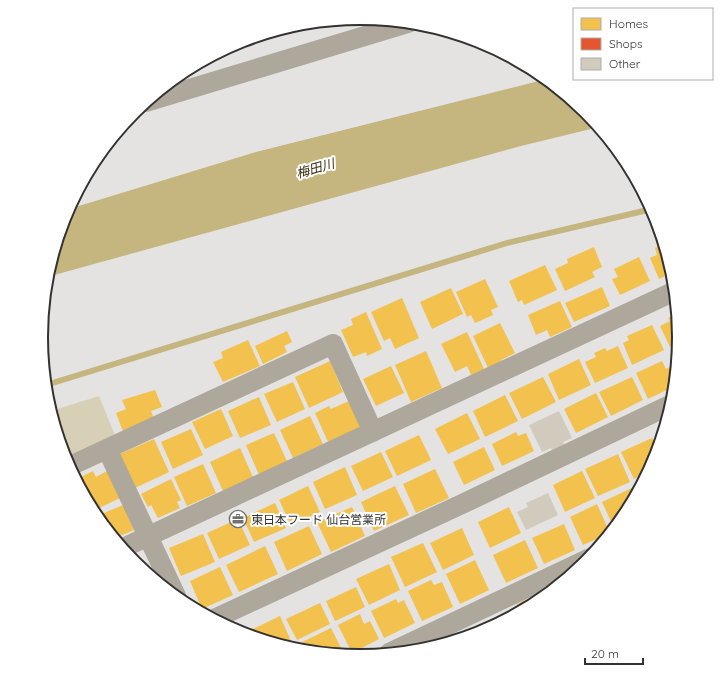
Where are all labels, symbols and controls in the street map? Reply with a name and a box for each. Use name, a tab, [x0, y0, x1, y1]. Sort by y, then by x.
legend	[573, 8, 713, 80]
text: Homes	[609, 16, 649, 31]
text: Shops	[609, 36, 643, 51]
text: Other	[609, 56, 641, 71]
water label: 梅田川	[294, 154, 338, 181]
office icon: 東日本フード 仙台営業所	[228, 509, 248, 529]
place label: 東日本フード 仙台営業所	[251, 512, 386, 527]
scale bar	[585, 640, 643, 666]
text: 20 m	[591, 646, 619, 661]

